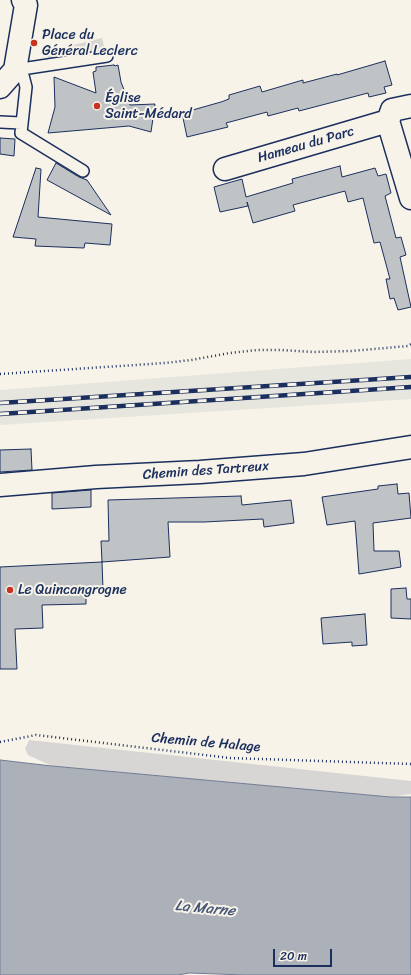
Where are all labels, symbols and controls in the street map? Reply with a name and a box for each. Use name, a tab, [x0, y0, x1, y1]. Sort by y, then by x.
place label: Place du Général Leclerc	[42, 27, 138, 60]
marker: Place du Général Leclerc	[29, 38, 39, 48]
place label: Église Saint-Médard	[105, 90, 192, 122]
marker: Église Saint-Médard	[92, 101, 102, 111]
street label: Hameau du Parc	[256, 123, 356, 167]
street label: Chemin des Tartreux	[142, 458, 270, 484]
place label: Le Quincangrogne	[18, 582, 127, 598]
marker: Le Quincangrogne	[5, 585, 15, 595]
street label: Chemin de Halage	[151, 730, 261, 756]
water label: La Marne	[174, 897, 236, 921]
scale bar	[275, 941, 334, 967]
text: 20 m	[280, 945, 307, 967]

